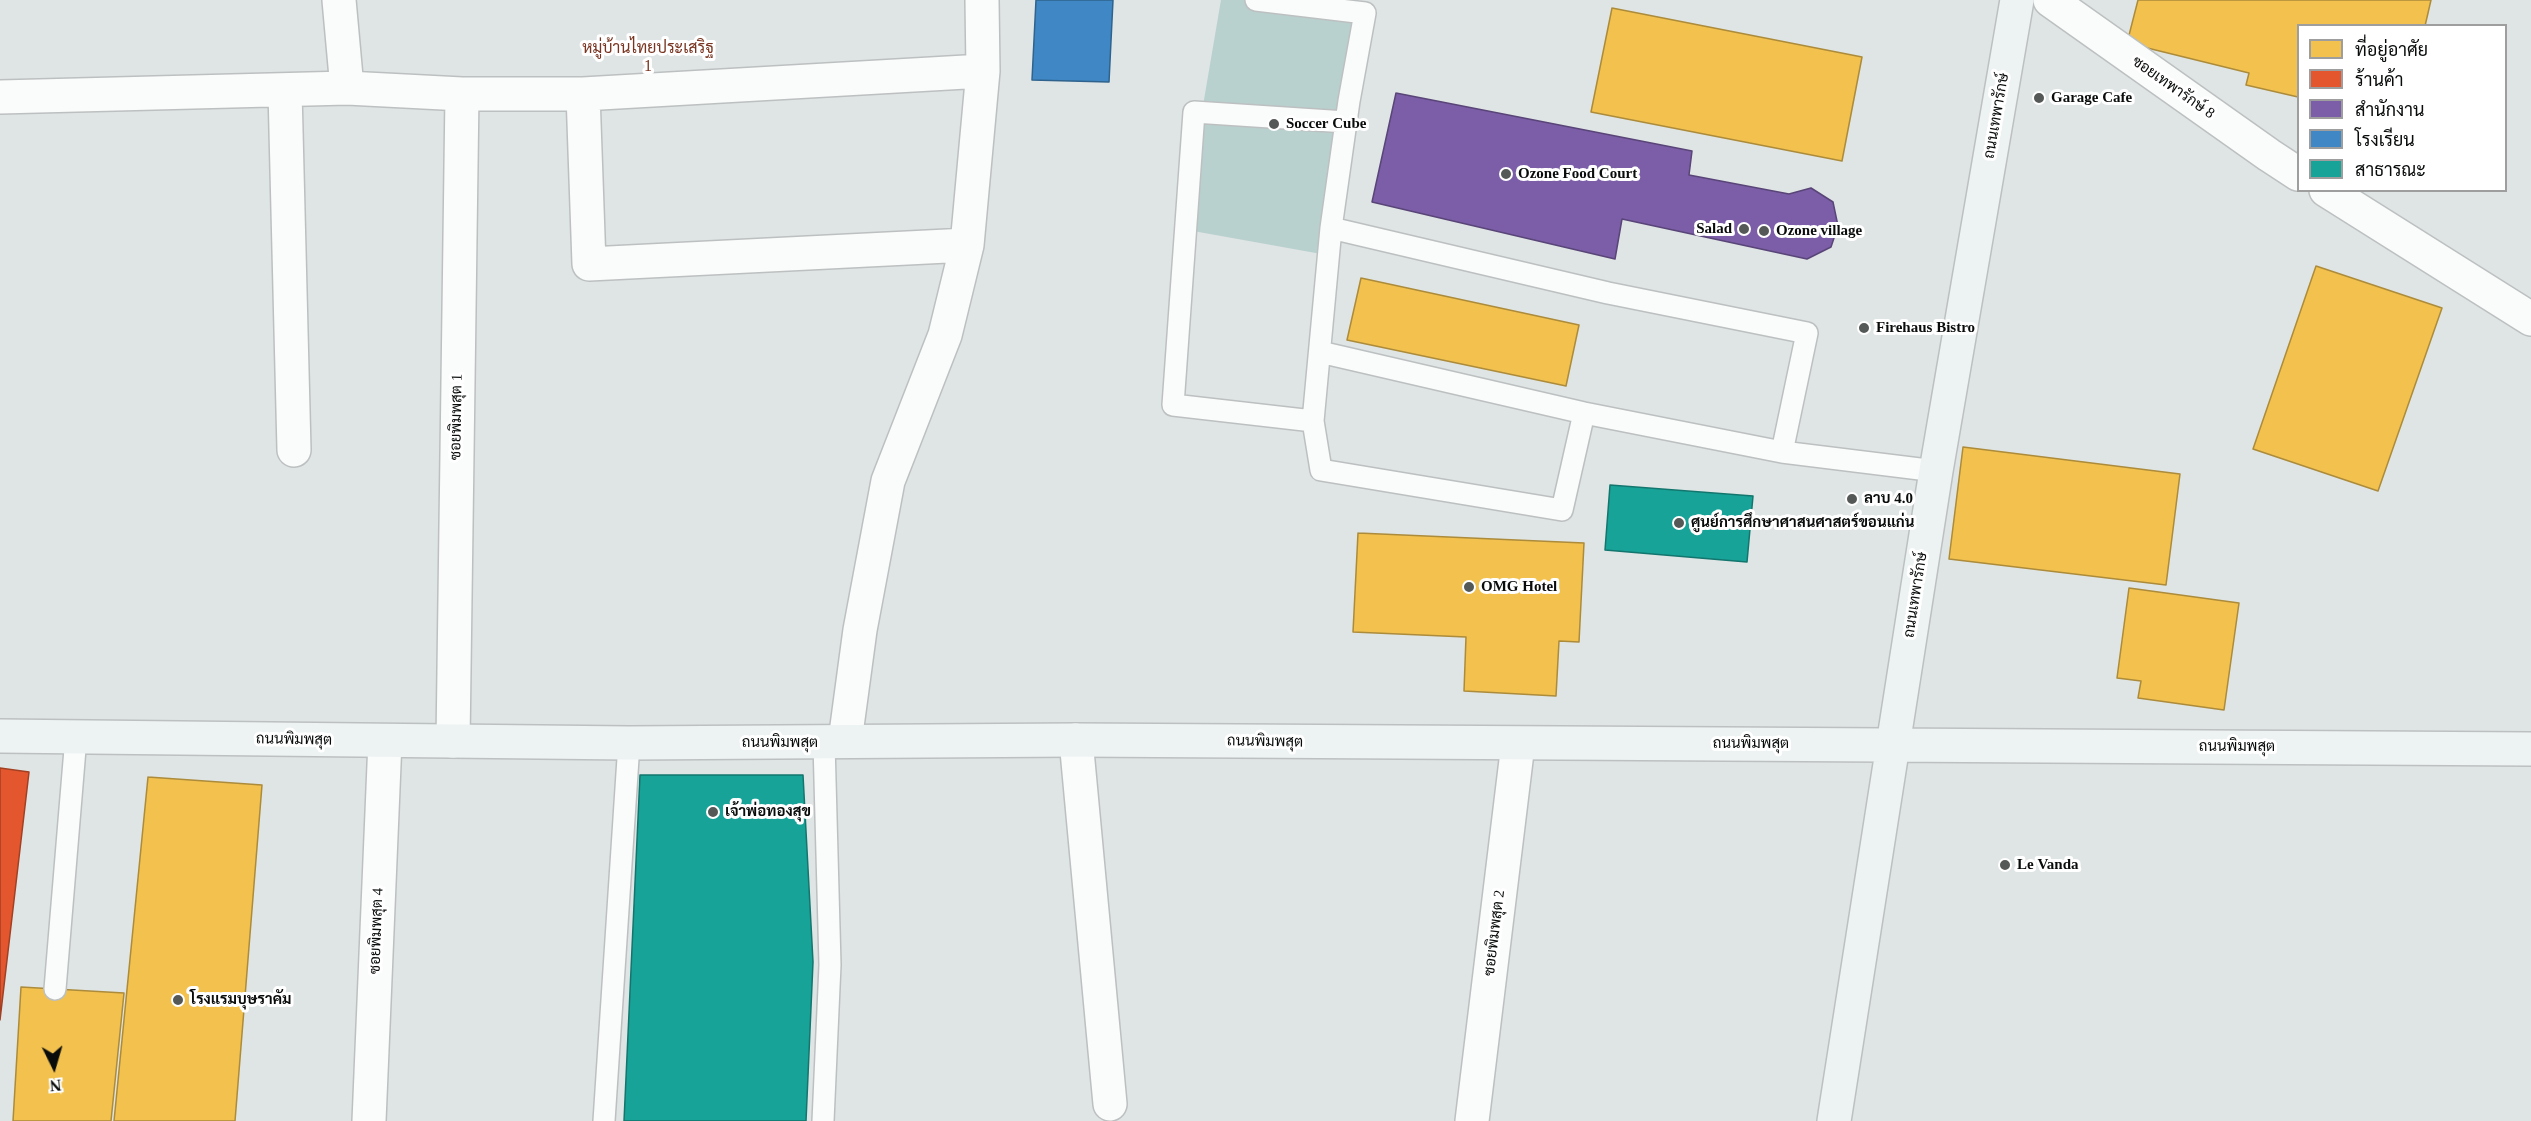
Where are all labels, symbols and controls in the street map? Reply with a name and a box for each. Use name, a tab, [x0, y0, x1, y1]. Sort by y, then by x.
legend	[2297, 24, 2507, 192]
district label: หมู่บ้านไทยประเสริฐ 1	[582, 39, 714, 77]
text: ที่อยู่อาศัย	[2355, 40, 2428, 60]
street label: ซอยเทพารักษ์ 8	[2128, 53, 2218, 123]
text: ร้านค้า	[2355, 70, 2404, 90]
street label: ถนนเทพารักษ์	[1981, 72, 2013, 160]
place label: Garage Cafe	[2051, 89, 2132, 107]
marker: Garage Cafe	[2032, 91, 2046, 105]
text: สำนักงาน	[2355, 100, 2424, 120]
place label: Soccer Cube	[1286, 115, 1366, 133]
marker: Soccer Cube	[1267, 117, 1281, 131]
text: โรงเรียน	[2355, 130, 2415, 150]
text: สาธารณะ	[2355, 160, 2426, 180]
place label: Ozone Food Court	[1518, 165, 1637, 183]
marker: Ozone Food Court	[1499, 167, 1513, 181]
place label: Salad	[1696, 220, 1732, 238]
marker: Salad	[1737, 222, 1751, 236]
place label: Ozone village	[1776, 222, 1862, 240]
marker: Ozone village	[1757, 224, 1771, 238]
place label: Firehaus Bistro	[1876, 319, 1975, 337]
marker: Firehaus Bistro	[1857, 321, 1871, 335]
street label: ซอยพิมพสุต 1	[447, 374, 467, 460]
place label: ลาบ 4.0	[1864, 490, 1913, 508]
marker: ลาบ 4.0	[1845, 492, 1859, 506]
place label: ศูนย์การศึกษาศาสนศาสตร์ขอนแก่น	[1691, 514, 1915, 532]
marker: ศูนย์การศึกษาศาสนศาสตร์ขอนแก่น	[1672, 516, 1686, 530]
street label: ถนนเทพารักษ์	[1900, 551, 1932, 639]
place label: OMG Hotel	[1481, 578, 1557, 596]
marker: OMG Hotel	[1462, 580, 1476, 594]
street label: ถนนพิมพสุต	[256, 730, 332, 750]
street label: ถนนพิมพสุต	[1227, 732, 1303, 752]
street label: ถนนพิมพสุต	[742, 734, 818, 752]
street label: ถนนพิมพสุต	[1713, 735, 1789, 753]
street label: ถนนพิมพสุต	[2199, 738, 2275, 756]
place label: เจ้าพ่อทองสุข	[725, 803, 811, 821]
marker: เจ้าพ่อทองสุข	[706, 805, 720, 819]
place label: Le Vanda	[2017, 856, 2079, 874]
marker: Le Vanda	[1998, 858, 2012, 872]
street label: ซอยพิมพสุต 4	[366, 887, 388, 975]
street label: ซอยพิมพสุต 2	[1481, 889, 1509, 977]
place label: โรงแรมบุษราคัม	[190, 991, 291, 1009]
marker: โรงแรมบุษราคัม	[171, 993, 185, 1007]
north arrow	[24, 1037, 84, 1097]
text: N	[49, 1076, 62, 1094]

